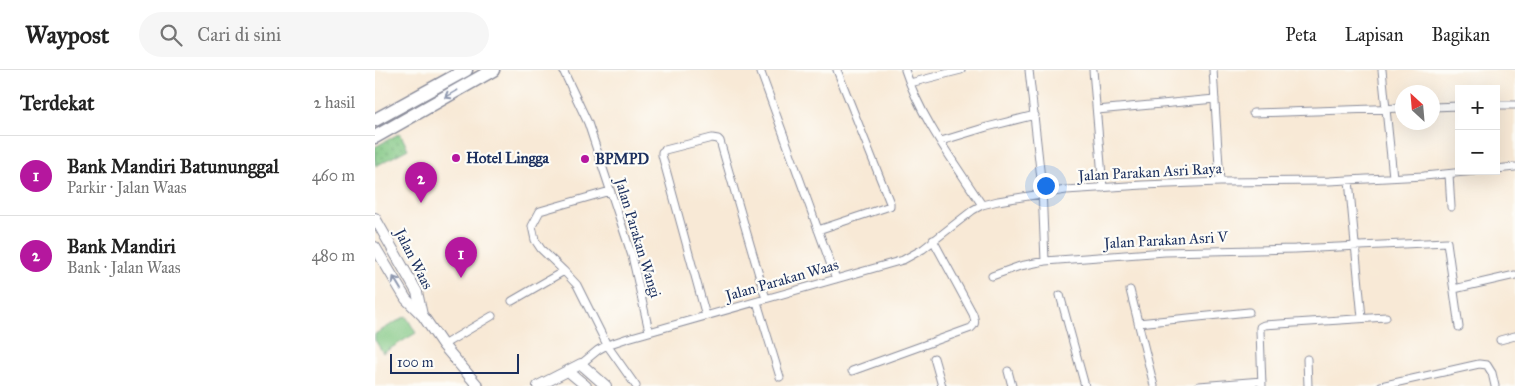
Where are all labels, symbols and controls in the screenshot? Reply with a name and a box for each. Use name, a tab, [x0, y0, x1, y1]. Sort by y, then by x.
search box	[139, 12, 489, 57]
text: Waypost	[25, 20, 109, 50]
icon: search	[157, 21, 185, 49]
text: Cari di sini	[197, 23, 281, 46]
text: Peta	[1285, 24, 1317, 46]
text: Lapisan	[1345, 24, 1403, 46]
text: Bagikan	[1431, 24, 1490, 46]
north arrow	[1395, 85, 1440, 130]
map controls	[1455, 85, 1500, 175]
button: +	[1455, 85, 1500, 130]
text: Terdekat	[20, 90, 94, 116]
one-way arrow	[444, 90, 458, 100]
text: 2 hasil	[313, 93, 355, 112]
button: −	[1455, 130, 1500, 175]
place label: Hotel Lingga	[466, 149, 550, 168]
place label: BPMPD	[595, 150, 649, 168]
marker: Hotel Lingga	[450, 152, 462, 164]
marker: BPMPD	[579, 153, 591, 165]
text: Bank Mandiri Batununggal	[67, 155, 279, 178]
street label: Jalan Parakan Asri Raya	[1076, 159, 1223, 186]
pin: 2	[405, 162, 437, 203]
text: 1	[33, 166, 39, 185]
text: 460 m	[312, 166, 355, 185]
your location	[1033, 173, 1059, 199]
street label: Jalan Parakan Wangi	[610, 174, 665, 300]
text: Parkir · Jalan Waas	[67, 178, 187, 197]
street label: Jalan Waas	[389, 224, 437, 293]
street label: Jalan Parakan Asri V	[1102, 228, 1229, 253]
text: Bank Mandiri	[67, 235, 176, 258]
pin: 1	[445, 237, 477, 278]
text: 2	[32, 246, 40, 265]
text: 480 m	[311, 246, 355, 265]
street label: Jalan Parakan Waas	[722, 255, 841, 306]
text: Bank · Jalan Waas	[67, 258, 181, 277]
one-way arrow	[391, 277, 401, 291]
scale bar	[390, 351, 519, 374]
text: 100 m	[397, 354, 434, 371]

